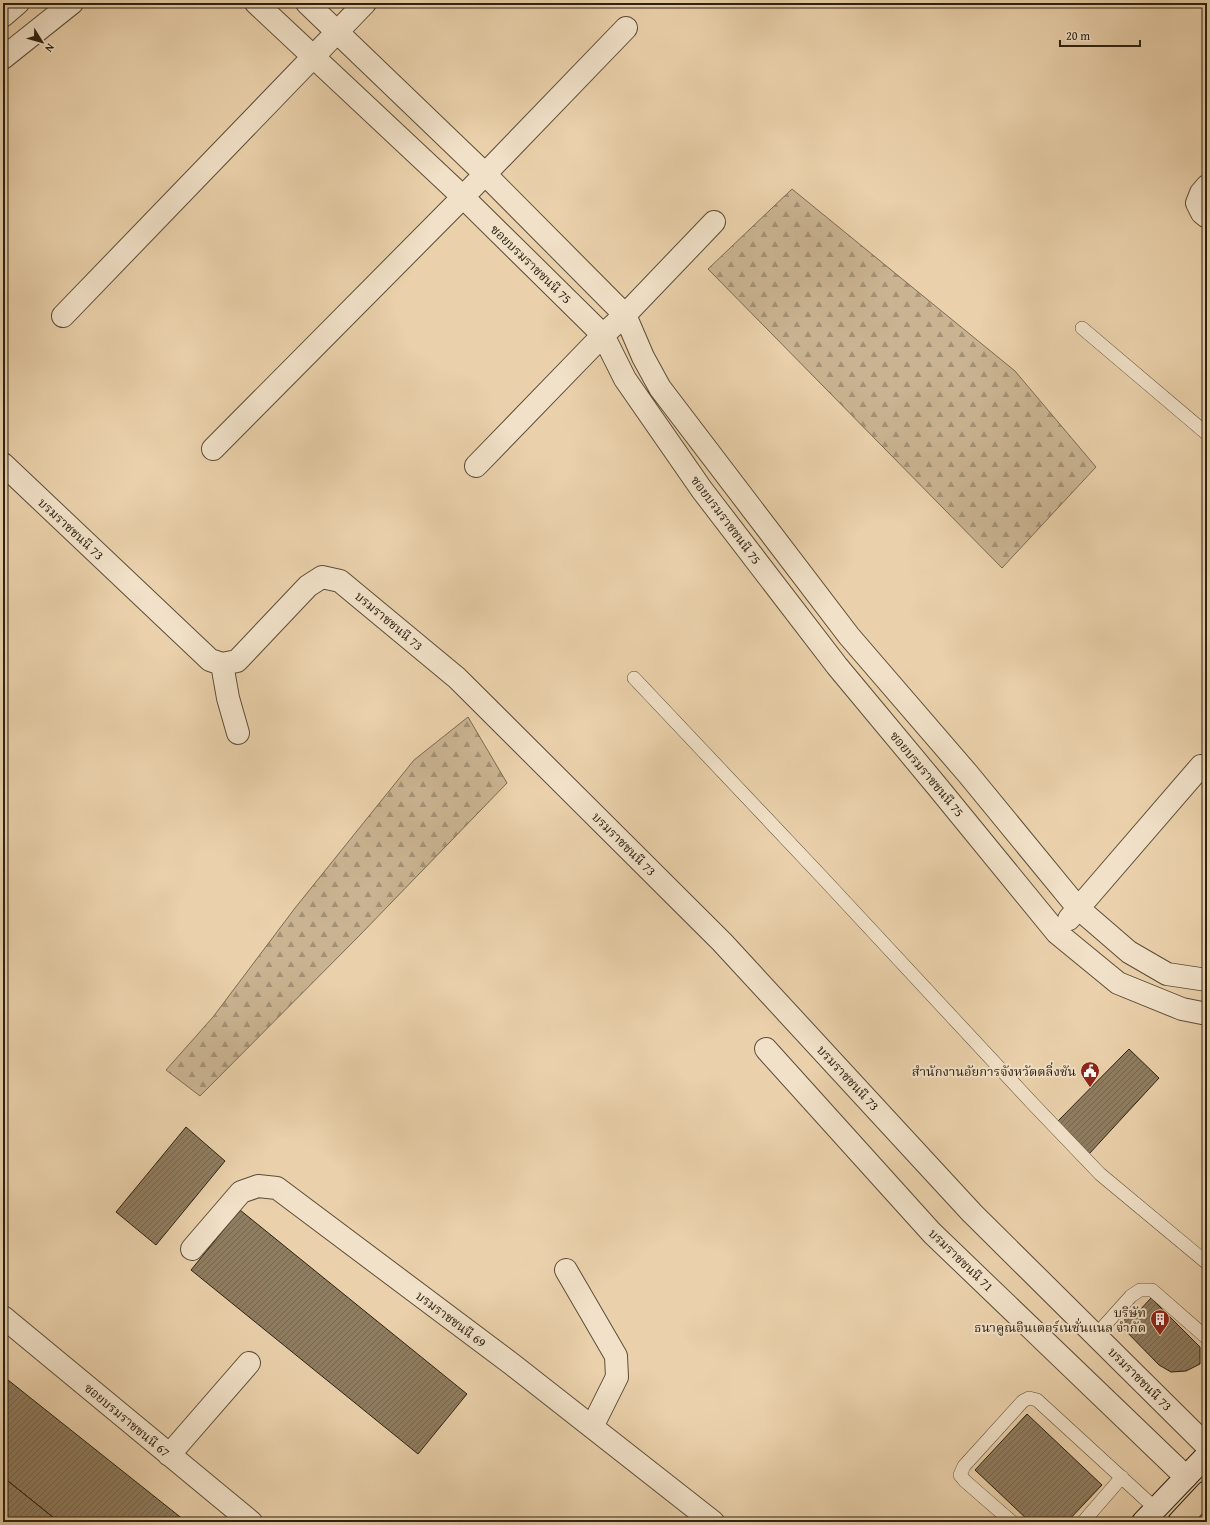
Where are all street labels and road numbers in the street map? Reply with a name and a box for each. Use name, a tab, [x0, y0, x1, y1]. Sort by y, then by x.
street label: ซอยบรมราชชนนี 75	[486, 220, 576, 308]
street label: ซอยบรมราชชนนี 75	[686, 472, 766, 568]
street label: บรมราชชนนี 73	[34, 494, 108, 564]
street label: บรมราชชนนี 73	[351, 587, 427, 655]
street label: ซอยบรมราชชนนี 75	[885, 727, 969, 821]
street label: บรมราชชนนี 73	[588, 808, 660, 880]
street label: บรมราชชนนี 73	[813, 1041, 883, 1115]
street label: บรมราชชนนี 71	[924, 1224, 998, 1296]
street label: บรมราชชนนี 69	[412, 1286, 490, 1352]
street label: บรมราชชนนี 73	[1104, 1343, 1176, 1415]
street label: ซอยบรมราชชนนี 67	[80, 1378, 174, 1462]

